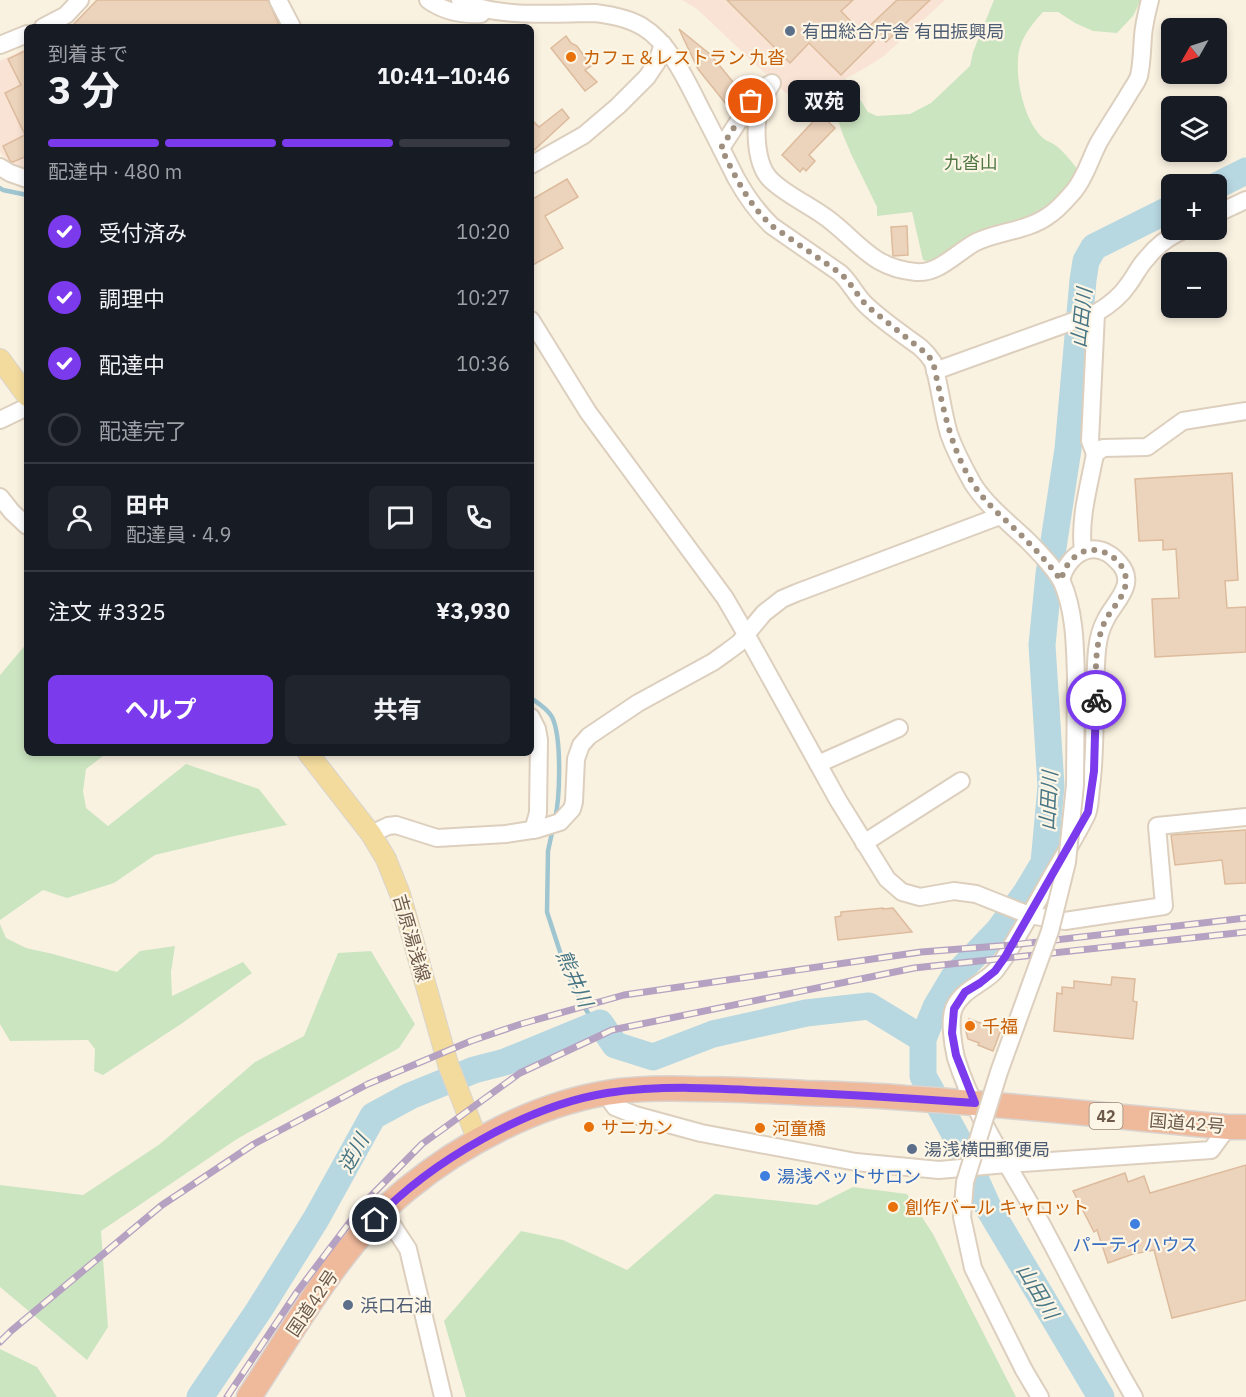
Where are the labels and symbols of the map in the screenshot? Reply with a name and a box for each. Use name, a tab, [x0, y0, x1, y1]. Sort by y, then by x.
north arrow	[1161, 18, 1227, 84]
place label: 有田総合庁舎 有田振興局	[802, 20, 1004, 43]
marker: 有田総合庁舎 有田振興局	[783, 24, 797, 38]
place label: カフェ＆レストラン 九沓	[583, 46, 785, 69]
marker: カフェ＆レストラン 九沓	[564, 50, 578, 64]
pin	[725, 75, 776, 126]
callout: 双苑	[787, 80, 859, 122]
park label: 九沓山	[944, 151, 998, 174]
water label: 山田川	[1064, 285, 1098, 349]
courier	[1066, 670, 1126, 730]
water label: 山田川	[1033, 768, 1063, 832]
street label: 吉原湯浅線	[389, 892, 435, 984]
water label: 熊井川	[550, 945, 600, 1013]
place label: 千福	[982, 1015, 1018, 1038]
marker: 千福	[963, 1019, 977, 1033]
road number: 42	[1090, 1103, 1122, 1129]
street label: 国道42号	[1148, 1108, 1226, 1138]
place label: サニカン	[601, 1116, 673, 1139]
place label: 河童橋	[772, 1117, 826, 1140]
marker: サニカン	[582, 1120, 596, 1134]
marker: 河童橋	[753, 1121, 767, 1135]
water label: 逆川	[331, 1127, 375, 1177]
place label: 湯浅横田郵便局	[924, 1138, 1050, 1161]
marker: 湯浅横田郵便局	[905, 1142, 919, 1156]
place label: 湯浅ペットサロン	[777, 1165, 921, 1188]
marker: 湯浅ペットサロン	[758, 1169, 772, 1183]
pin	[349, 1194, 400, 1245]
place label: 創作バール キャロット	[905, 1196, 1089, 1219]
marker: 創作バール キャロット	[886, 1200, 900, 1214]
marker: パーティハウス	[1128, 1217, 1142, 1231]
place label: パーティハウス	[1073, 1233, 1197, 1256]
water label: 山田川	[1011, 1258, 1066, 1325]
street label: 国道42号	[281, 1265, 343, 1341]
place label: 浜口石油	[360, 1294, 432, 1317]
marker: 浜口石油	[341, 1298, 355, 1312]

